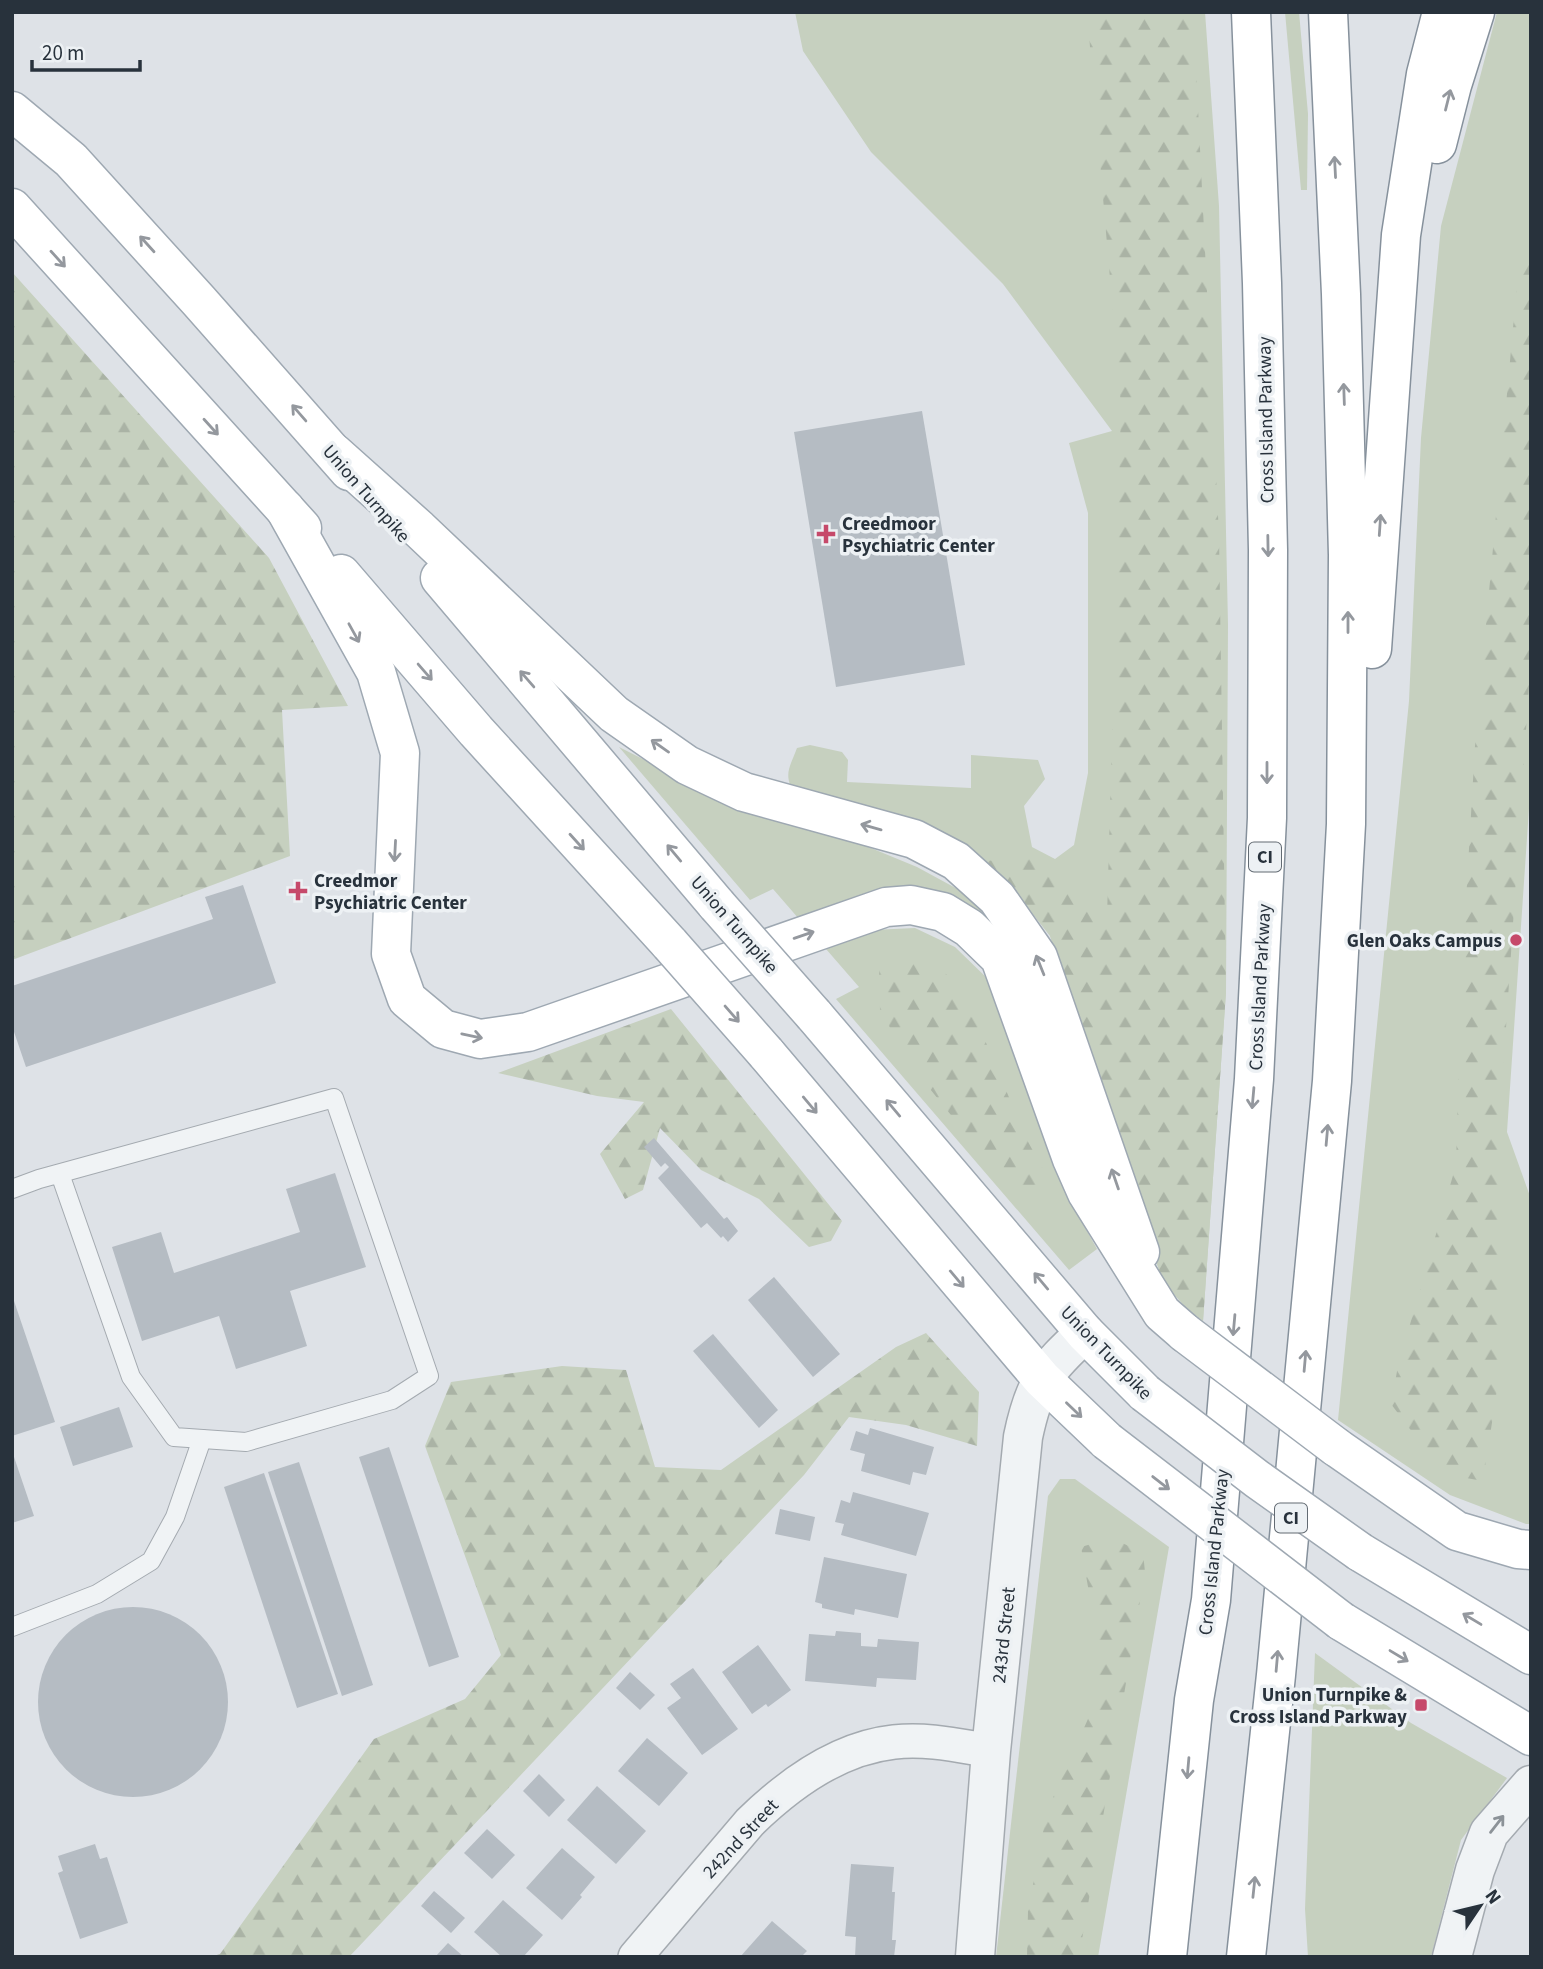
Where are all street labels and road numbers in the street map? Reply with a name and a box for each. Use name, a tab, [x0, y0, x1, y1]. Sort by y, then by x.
street label: Cross Island Parkway	[1252, 336, 1281, 504]
street label: Union Turnpike	[316, 439, 416, 549]
road number: CI	[1249, 842, 1281, 872]
street label: Union Turnpike	[684, 870, 784, 980]
street label: Cross Island Parkway	[1243, 903, 1278, 1071]
street label: Union Turnpike	[1054, 1300, 1158, 1406]
street label: Cross Island Parkway	[1192, 1468, 1237, 1637]
road number: CI	[1275, 1504, 1307, 1532]
street label: 243rd Street	[986, 1585, 1023, 1685]
street label: 242nd Street	[697, 1793, 786, 1885]

